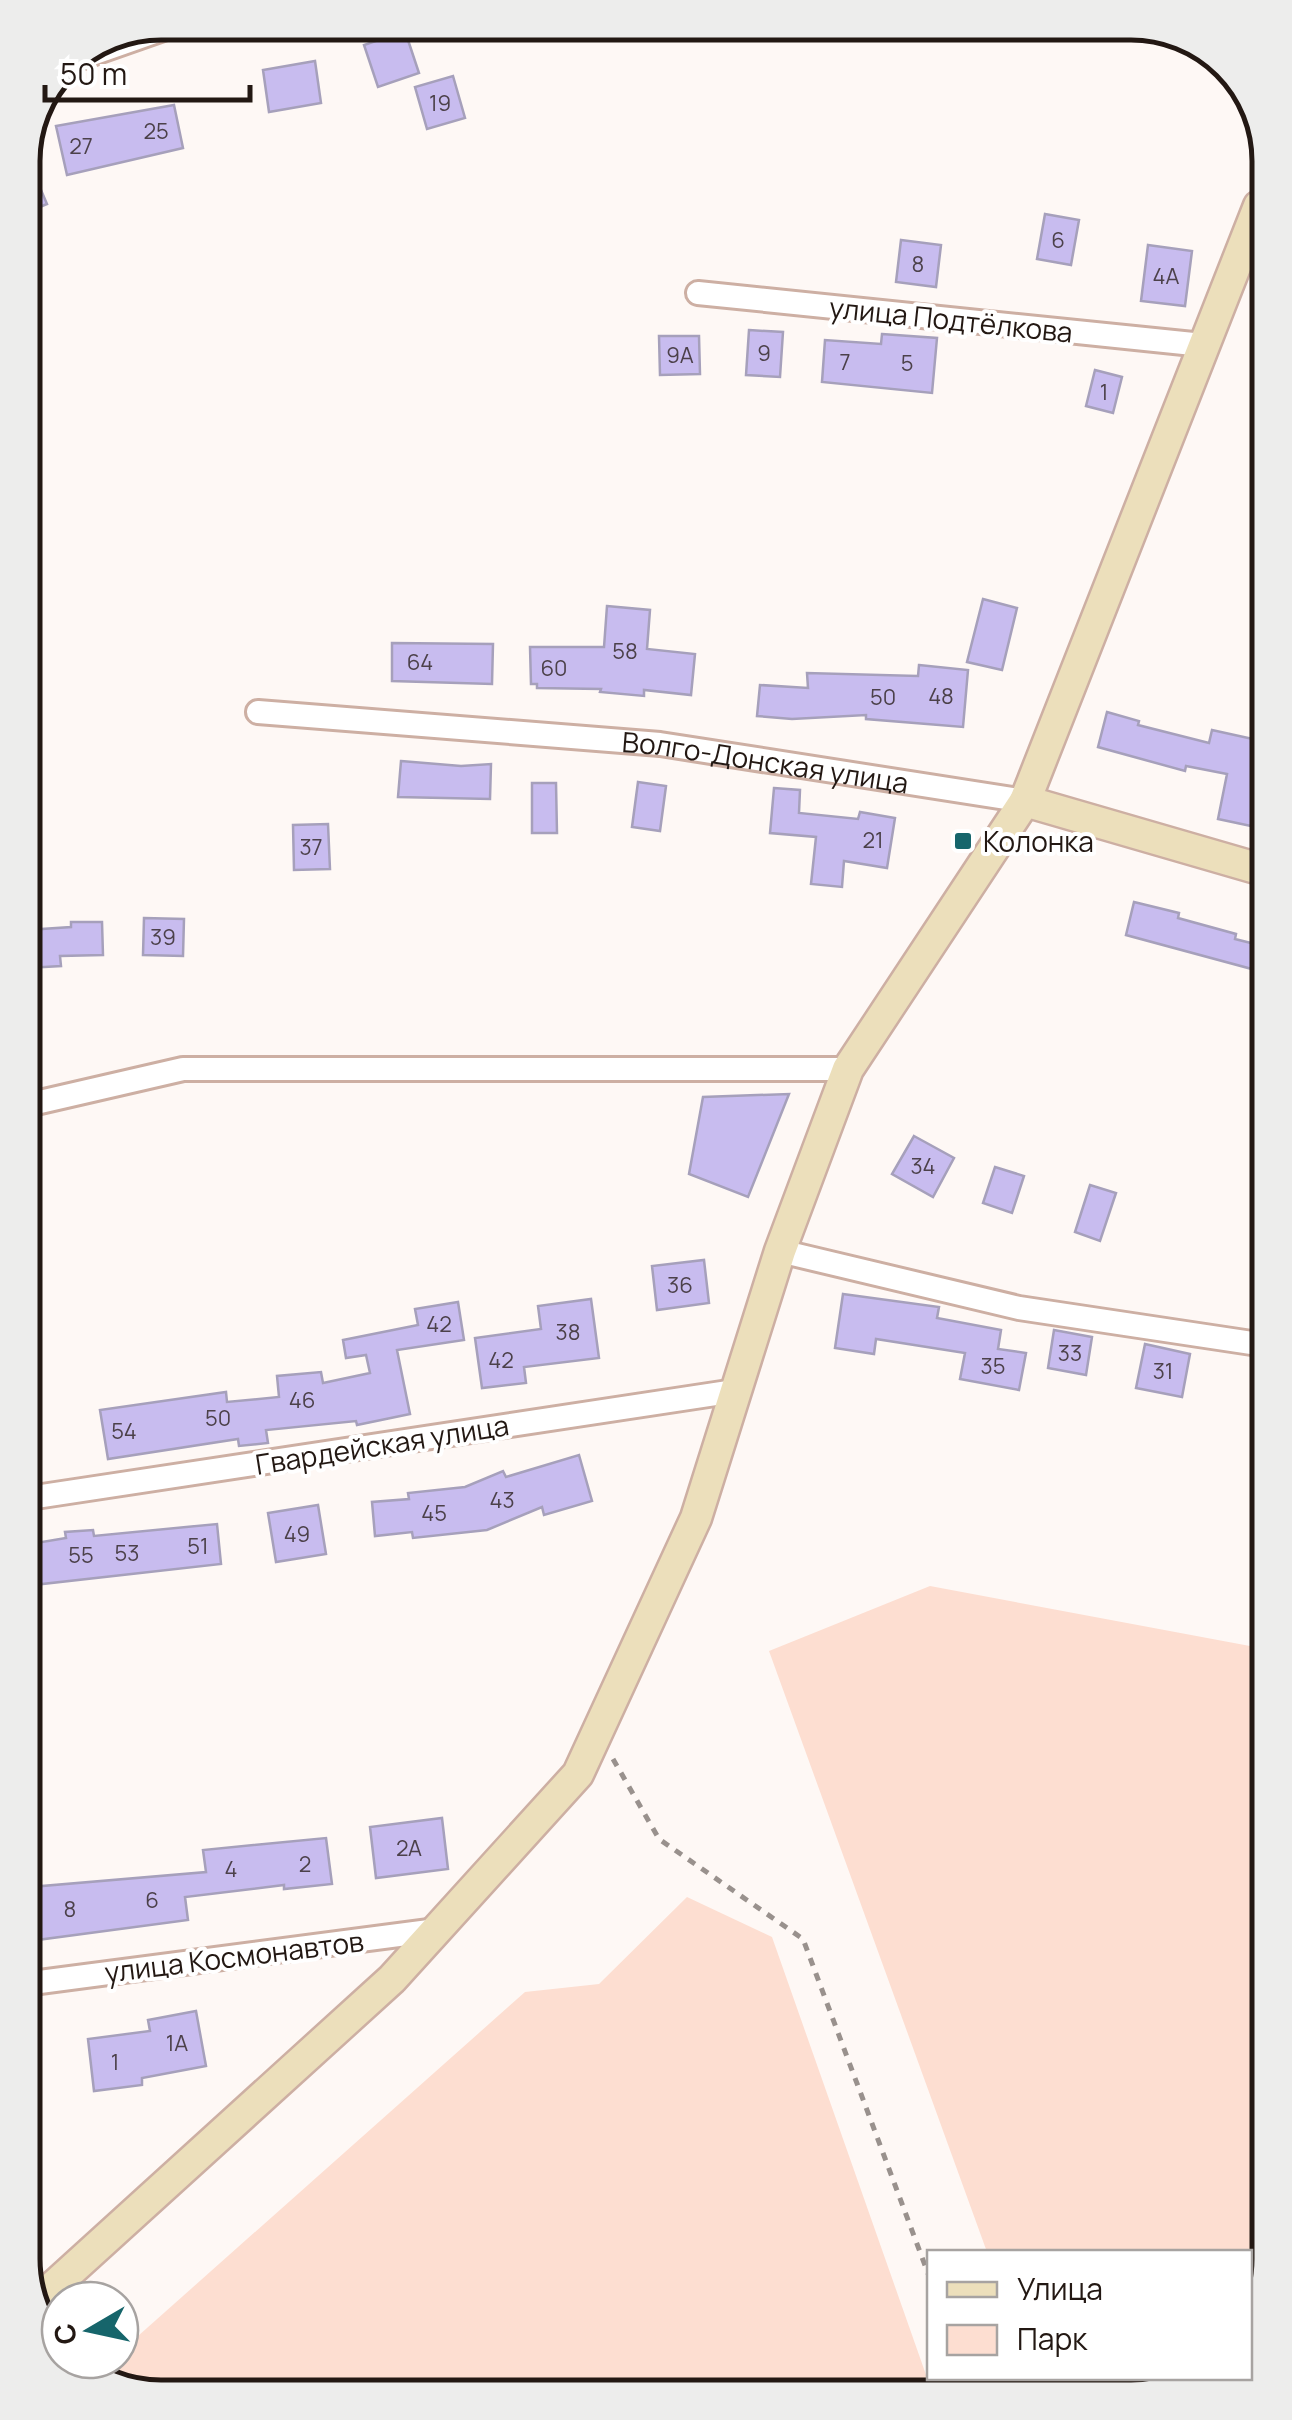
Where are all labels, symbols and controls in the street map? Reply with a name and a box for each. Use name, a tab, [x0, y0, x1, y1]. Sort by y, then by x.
scale bar	[45, 40, 250, 102]
text: 50 m	[60, 53, 127, 94]
house number: 19	[429, 88, 451, 118]
house number: 25	[143, 116, 169, 146]
house number: 27	[69, 131, 93, 161]
house number: 6	[1051, 225, 1065, 255]
house number: 8	[912, 249, 924, 279]
house number: 4А	[1152, 261, 1180, 291]
street label: улица Подтёлкова	[827, 287, 1075, 351]
house number: 9	[757, 338, 771, 368]
house number: 9А	[666, 340, 694, 370]
house number: 7	[839, 347, 851, 377]
house number: 5	[901, 348, 913, 378]
house number: 1	[1100, 377, 1108, 407]
house number: 58	[612, 636, 638, 666]
house number: 64	[407, 647, 433, 677]
house number: 60	[540, 653, 568, 683]
house number: 48	[928, 681, 954, 711]
house number: 50	[870, 682, 896, 712]
street label: Волго-Донская улица	[621, 722, 911, 802]
place label: Колонка	[983, 822, 1094, 860]
house number: 21	[862, 825, 884, 855]
marker: Колонка	[952, 830, 974, 852]
house number: 37	[299, 832, 323, 862]
house number: 39	[150, 922, 176, 952]
house number: 34	[910, 1151, 936, 1181]
house number: 36	[667, 1270, 693, 1300]
house number: 42	[426, 1309, 452, 1339]
house number: 38	[556, 1317, 580, 1347]
house number: 33	[1058, 1338, 1082, 1368]
house number: 42	[488, 1345, 514, 1375]
house number: 35	[981, 1351, 1005, 1381]
house number: 31	[1153, 1356, 1173, 1386]
house number: 46	[289, 1385, 315, 1415]
house number: 50	[205, 1403, 231, 1433]
street label: Гвардейская улица	[253, 1405, 511, 1483]
house number: 54	[111, 1416, 137, 1446]
house number: 43	[489, 1485, 515, 1515]
house number: 45	[421, 1498, 447, 1528]
house number: 49	[284, 1519, 310, 1549]
house number: 51	[187, 1531, 209, 1561]
house number: 53	[115, 1538, 139, 1568]
house number: 55	[68, 1540, 94, 1570]
house number: 2А	[396, 1833, 422, 1863]
house number: 2	[299, 1849, 311, 1879]
house number: 4	[225, 1854, 237, 1884]
house number: 6	[145, 1885, 159, 1915]
house number: 8	[64, 1894, 76, 1924]
street label: улица Космонавтов	[102, 1921, 366, 1991]
house number: 1А	[166, 2028, 188, 2058]
house number: 1	[111, 2047, 119, 2077]
legend	[927, 2250, 1252, 2380]
text: Улица	[1017, 2268, 1103, 2309]
north arrow	[40, 2280, 140, 2380]
text: Парк	[1017, 2318, 1088, 2359]
text: С	[44, 2321, 85, 2347]

